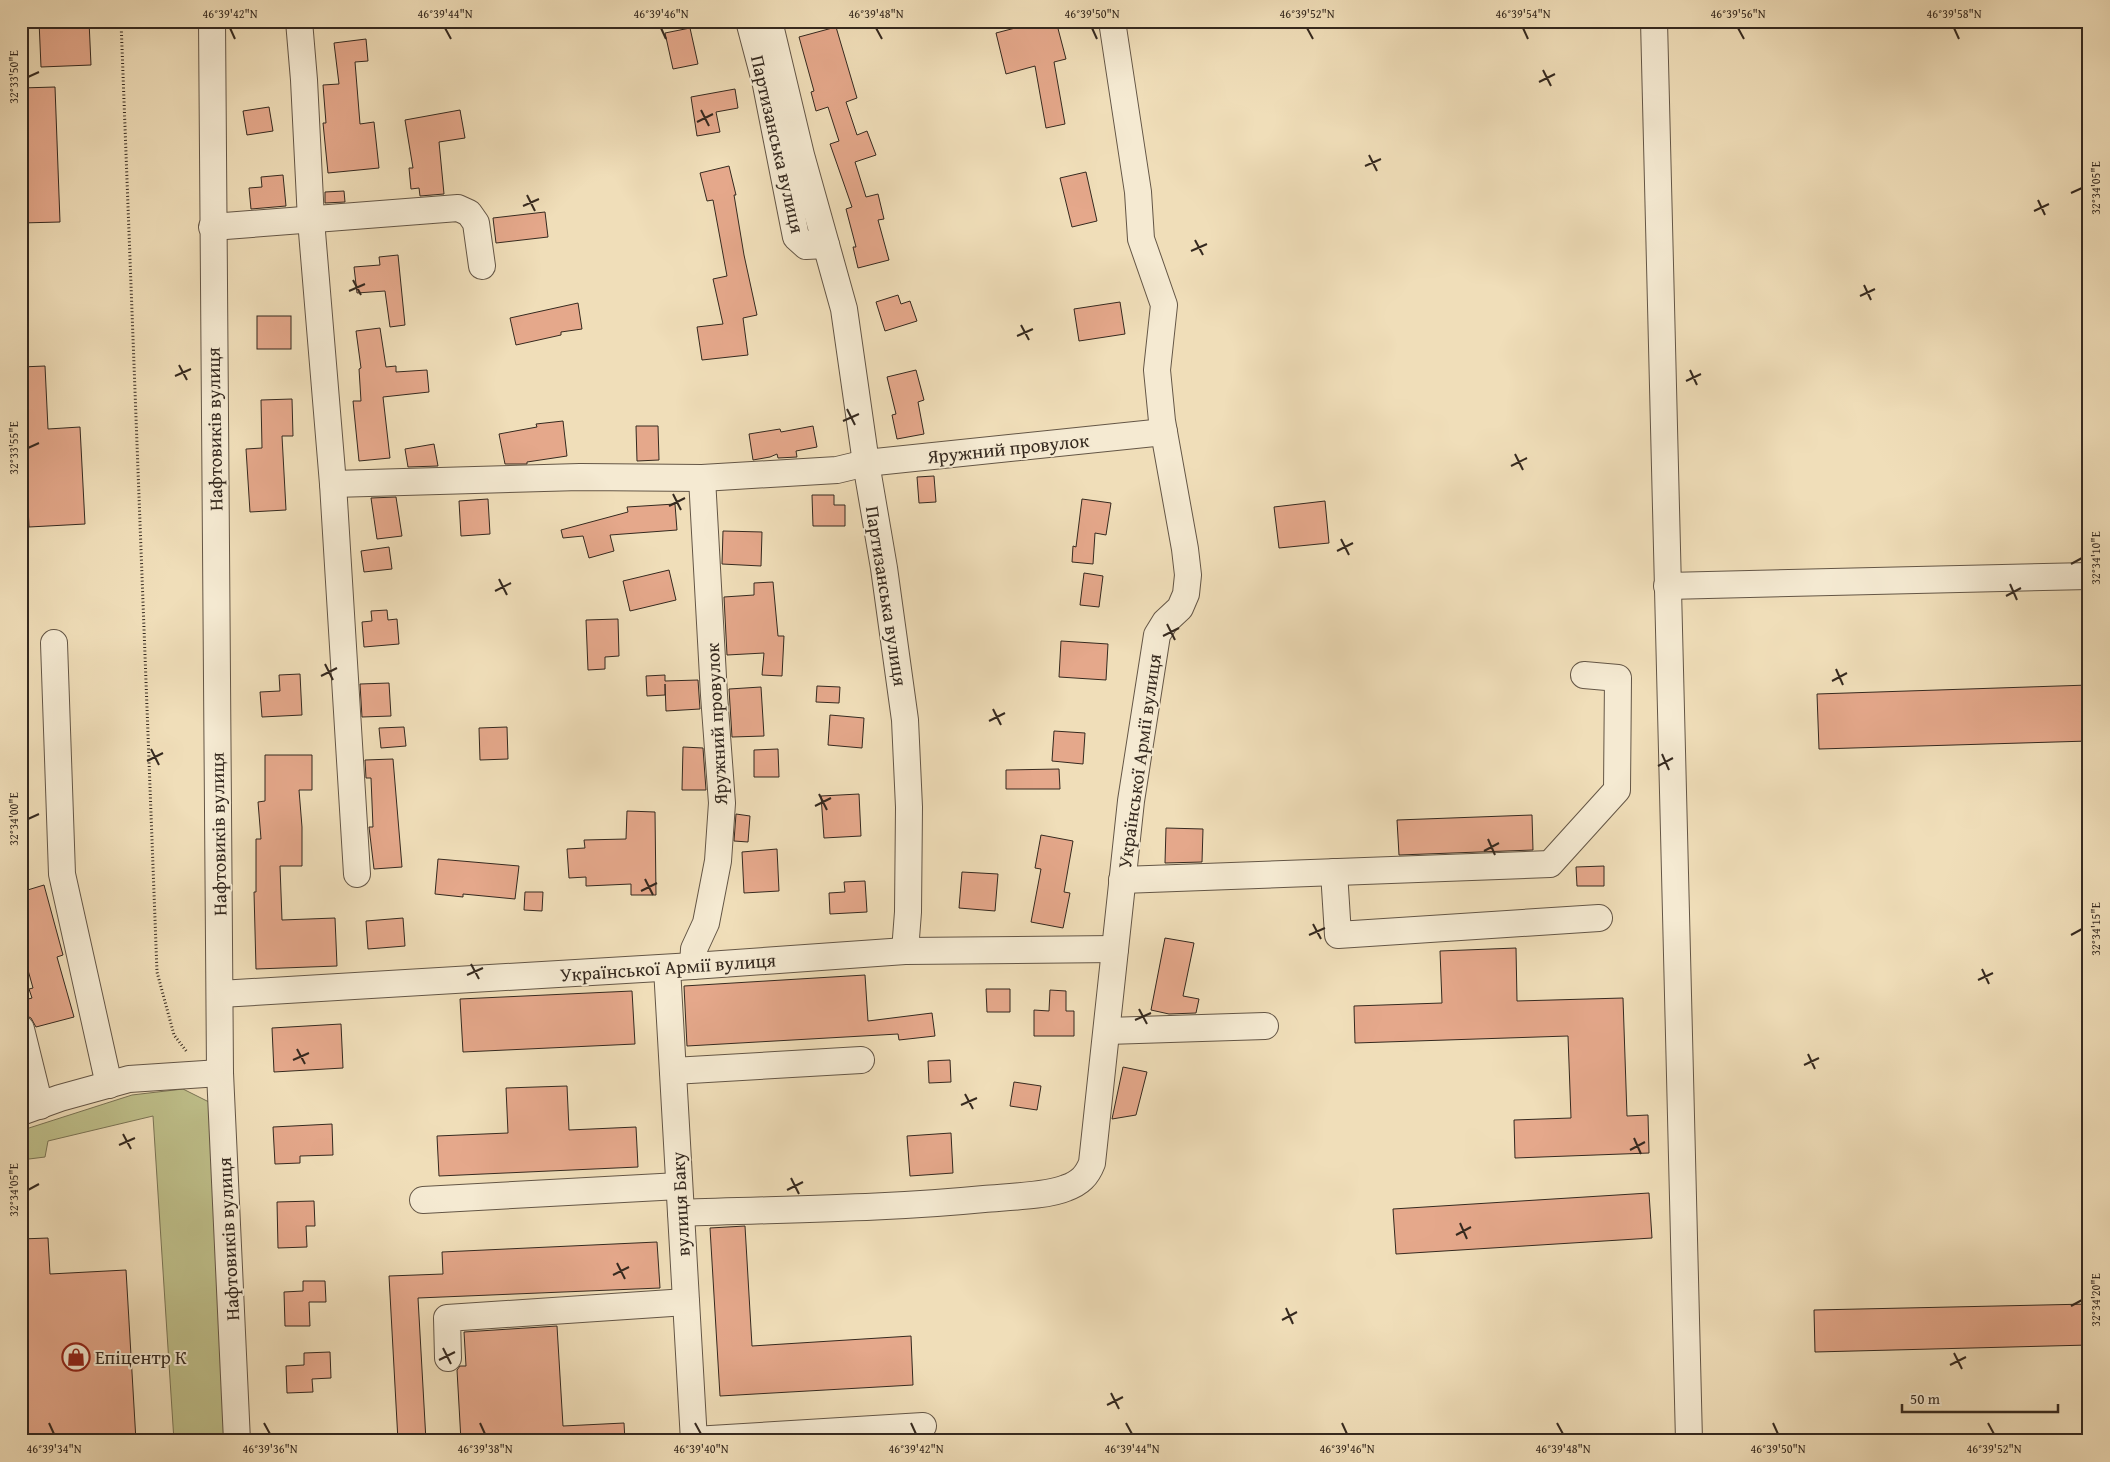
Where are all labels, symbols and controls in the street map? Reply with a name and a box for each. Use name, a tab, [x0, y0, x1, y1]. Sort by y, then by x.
text: 46°39'42"N	[202, 5, 258, 22]
text: 46°39'44"N	[417, 5, 473, 22]
text: 46°39'46"N	[633, 5, 689, 22]
text: 46°39'48"N	[848, 5, 904, 22]
text: 46°39'50"N	[1064, 5, 1120, 22]
text: 46°39'52"N	[1279, 5, 1335, 22]
text: 46°39'54"N	[1495, 5, 1551, 22]
text: 46°39'56"N	[1710, 5, 1766, 22]
text: 46°39'58"N	[1926, 5, 1982, 22]
text: 32°33'50"E	[5, 50, 22, 104]
street label: Партизанська вулиця	[744, 52, 812, 236]
text: 32°34'05"E	[2087, 161, 2104, 215]
street label: Нафтовиків вулиця	[199, 347, 229, 511]
text: 32°33'55"E	[5, 421, 22, 475]
street label: Яружний провулок	[925, 426, 1090, 471]
street label: Партизанська вулиця	[859, 504, 915, 688]
text: 32°34'10"E	[2087, 531, 2104, 585]
street label: Яружний провулок	[698, 642, 734, 807]
street label: Української Армії вулиця	[1110, 652, 1168, 870]
street label: Нафтовиків вулиця	[203, 752, 233, 916]
text: 32°34'00"E	[5, 792, 22, 846]
text: 32°34'15"E	[2087, 902, 2104, 956]
street label: Української Армії вулиця	[559, 945, 777, 989]
street label: вулиця Баку	[663, 1151, 697, 1257]
street label: Нафтовиків вулиця	[210, 1156, 246, 1321]
text: 32°34'05"E	[5, 1163, 22, 1217]
text: 32°34'20"E	[2087, 1273, 2104, 1327]
shop icon: Епіцентр К	[61, 1342, 91, 1372]
place label: Епіцентр К	[95, 1343, 187, 1371]
scale bar	[1902, 1382, 2059, 1414]
text: 50 m	[1910, 1388, 1941, 1409]
text: 46°39'34"N	[26, 1440, 82, 1457]
text: 46°39'36"N	[242, 1440, 298, 1457]
text: 46°39'38"N	[457, 1440, 513, 1457]
text: 46°39'40"N	[673, 1440, 729, 1457]
text: 46°39'42"N	[888, 1440, 944, 1457]
text: 46°39'44"N	[1104, 1440, 1160, 1457]
text: 46°39'46"N	[1319, 1440, 1375, 1457]
text: 46°39'48"N	[1535, 1440, 1591, 1457]
text: 46°39'50"N	[1750, 1440, 1806, 1457]
text: 46°39'52"N	[1966, 1440, 2022, 1457]

